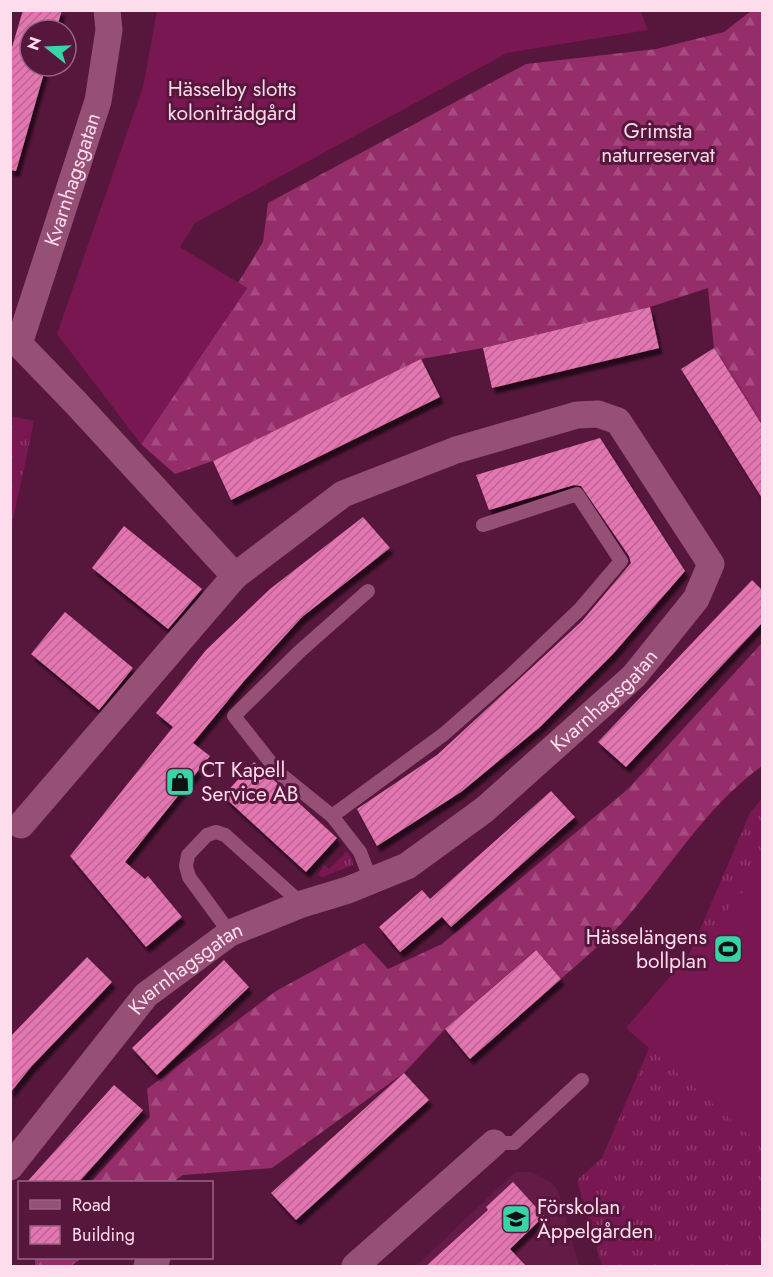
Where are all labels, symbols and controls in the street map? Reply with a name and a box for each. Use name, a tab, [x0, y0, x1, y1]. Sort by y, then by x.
north arrow	[18, 18, 78, 78]
text: N	[21, 34, 47, 53]
park label: Hässelby slotts koloniträdgård	[168, 74, 296, 128]
street label: Kvarnhagsgatan	[37, 109, 108, 250]
park label: Grimsta naturreservat	[601, 116, 715, 170]
street label: Kvarnhagsgatan	[544, 643, 665, 759]
place label: CT Kapell Service AB	[201, 755, 299, 809]
shop icon: CT Kapell Service AB	[164, 766, 196, 798]
street label: Kvarnhagsgatan	[121, 914, 247, 1021]
place label: Hässelängens bollplan	[586, 922, 707, 976]
sports icon: Hässelängens bollplan	[712, 933, 744, 965]
legend	[18, 1181, 213, 1259]
text: Road	[72, 1192, 111, 1218]
place label: Förskolan Äppelgården	[537, 1192, 654, 1246]
school or university icon: Förskolan Äppelgården	[500, 1203, 532, 1235]
text: Building	[72, 1222, 135, 1248]

